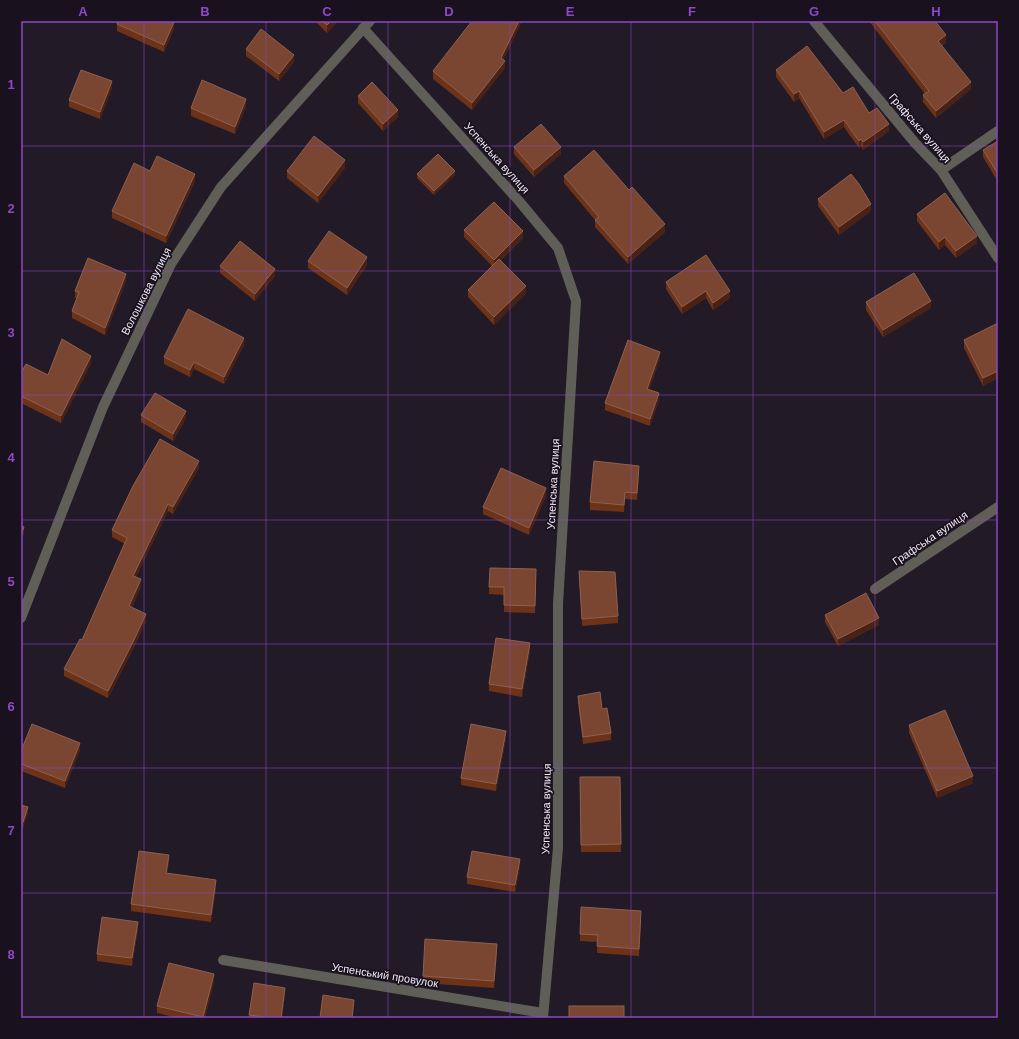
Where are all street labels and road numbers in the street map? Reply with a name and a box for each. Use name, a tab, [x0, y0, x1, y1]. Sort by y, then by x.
street label: Графська вулиця	[887, 91, 953, 165]
street label: Успенська вулиця	[462, 120, 532, 196]
street label: Волошкова вулиця	[119, 245, 173, 337]
street label: Успенська вулиця	[545, 438, 561, 530]
street label: Графська вулиця	[890, 508, 970, 568]
street label: Успенська вулиця	[539, 763, 553, 855]
street label: Успенський провулок	[331, 961, 439, 989]

